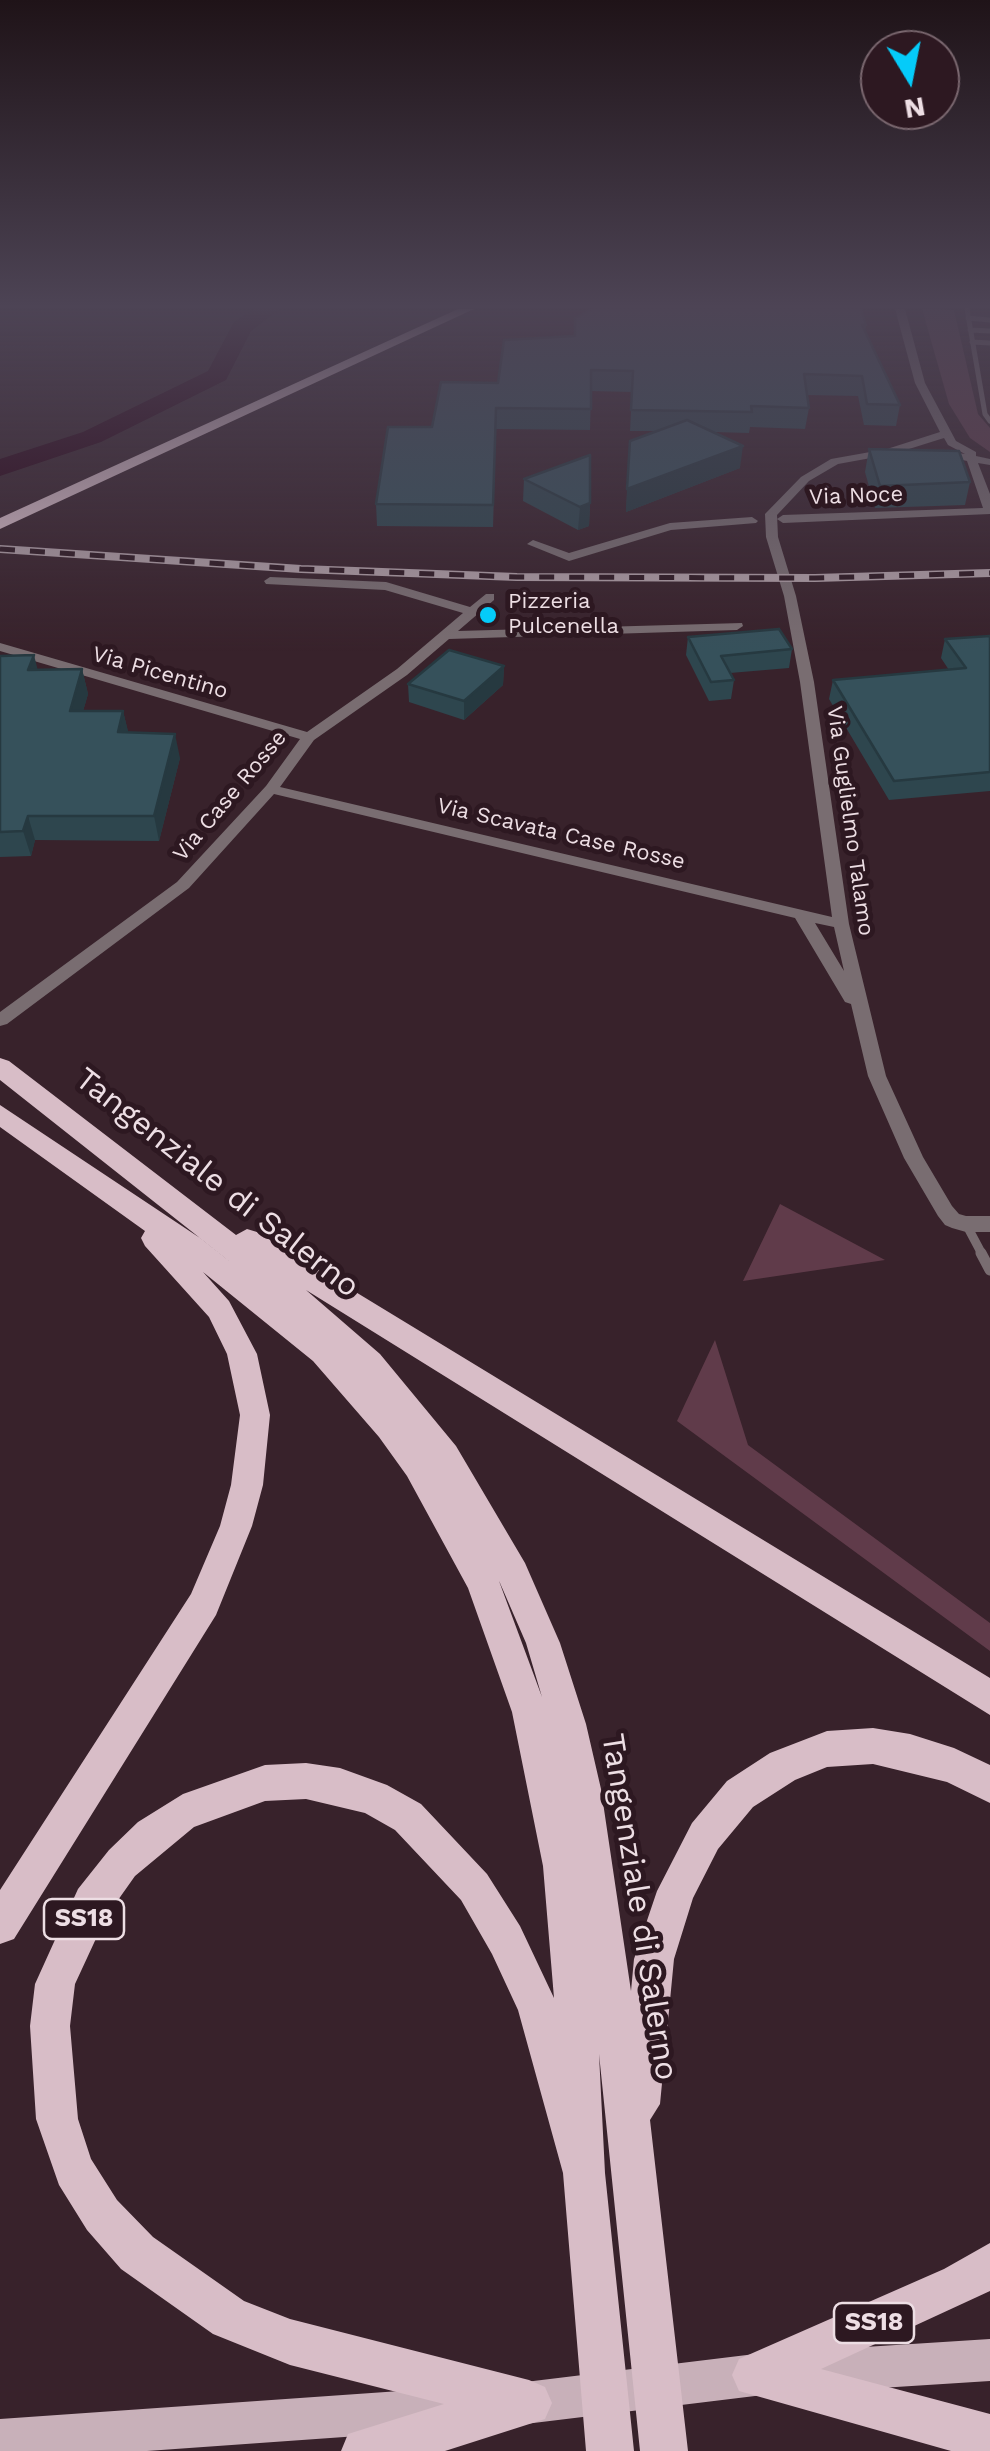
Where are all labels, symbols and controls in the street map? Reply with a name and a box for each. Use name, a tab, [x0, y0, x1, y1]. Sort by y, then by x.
north arrow	[860, 30, 960, 130]
text: N	[902, 90, 928, 126]
street label: Via Noce	[808, 481, 904, 511]
place label: Pizzeria Pulcenella	[508, 589, 619, 640]
marker: Pizzeria Pulcenella	[477, 604, 499, 626]
street label: Via Picentino	[89, 641, 231, 705]
street label: Via Guglielmo Talamo	[821, 704, 879, 938]
street label: Via Case Rosse	[168, 725, 292, 867]
street label: Via Scavata Case Rosse	[434, 793, 688, 875]
street label: Tangenziale di Salerno	[67, 1060, 367, 1306]
street label: Tangenziale di Salerno	[593, 1731, 685, 2083]
road number: SS18	[44, 1899, 124, 1939]
road number: SS18	[834, 2303, 914, 2343]

